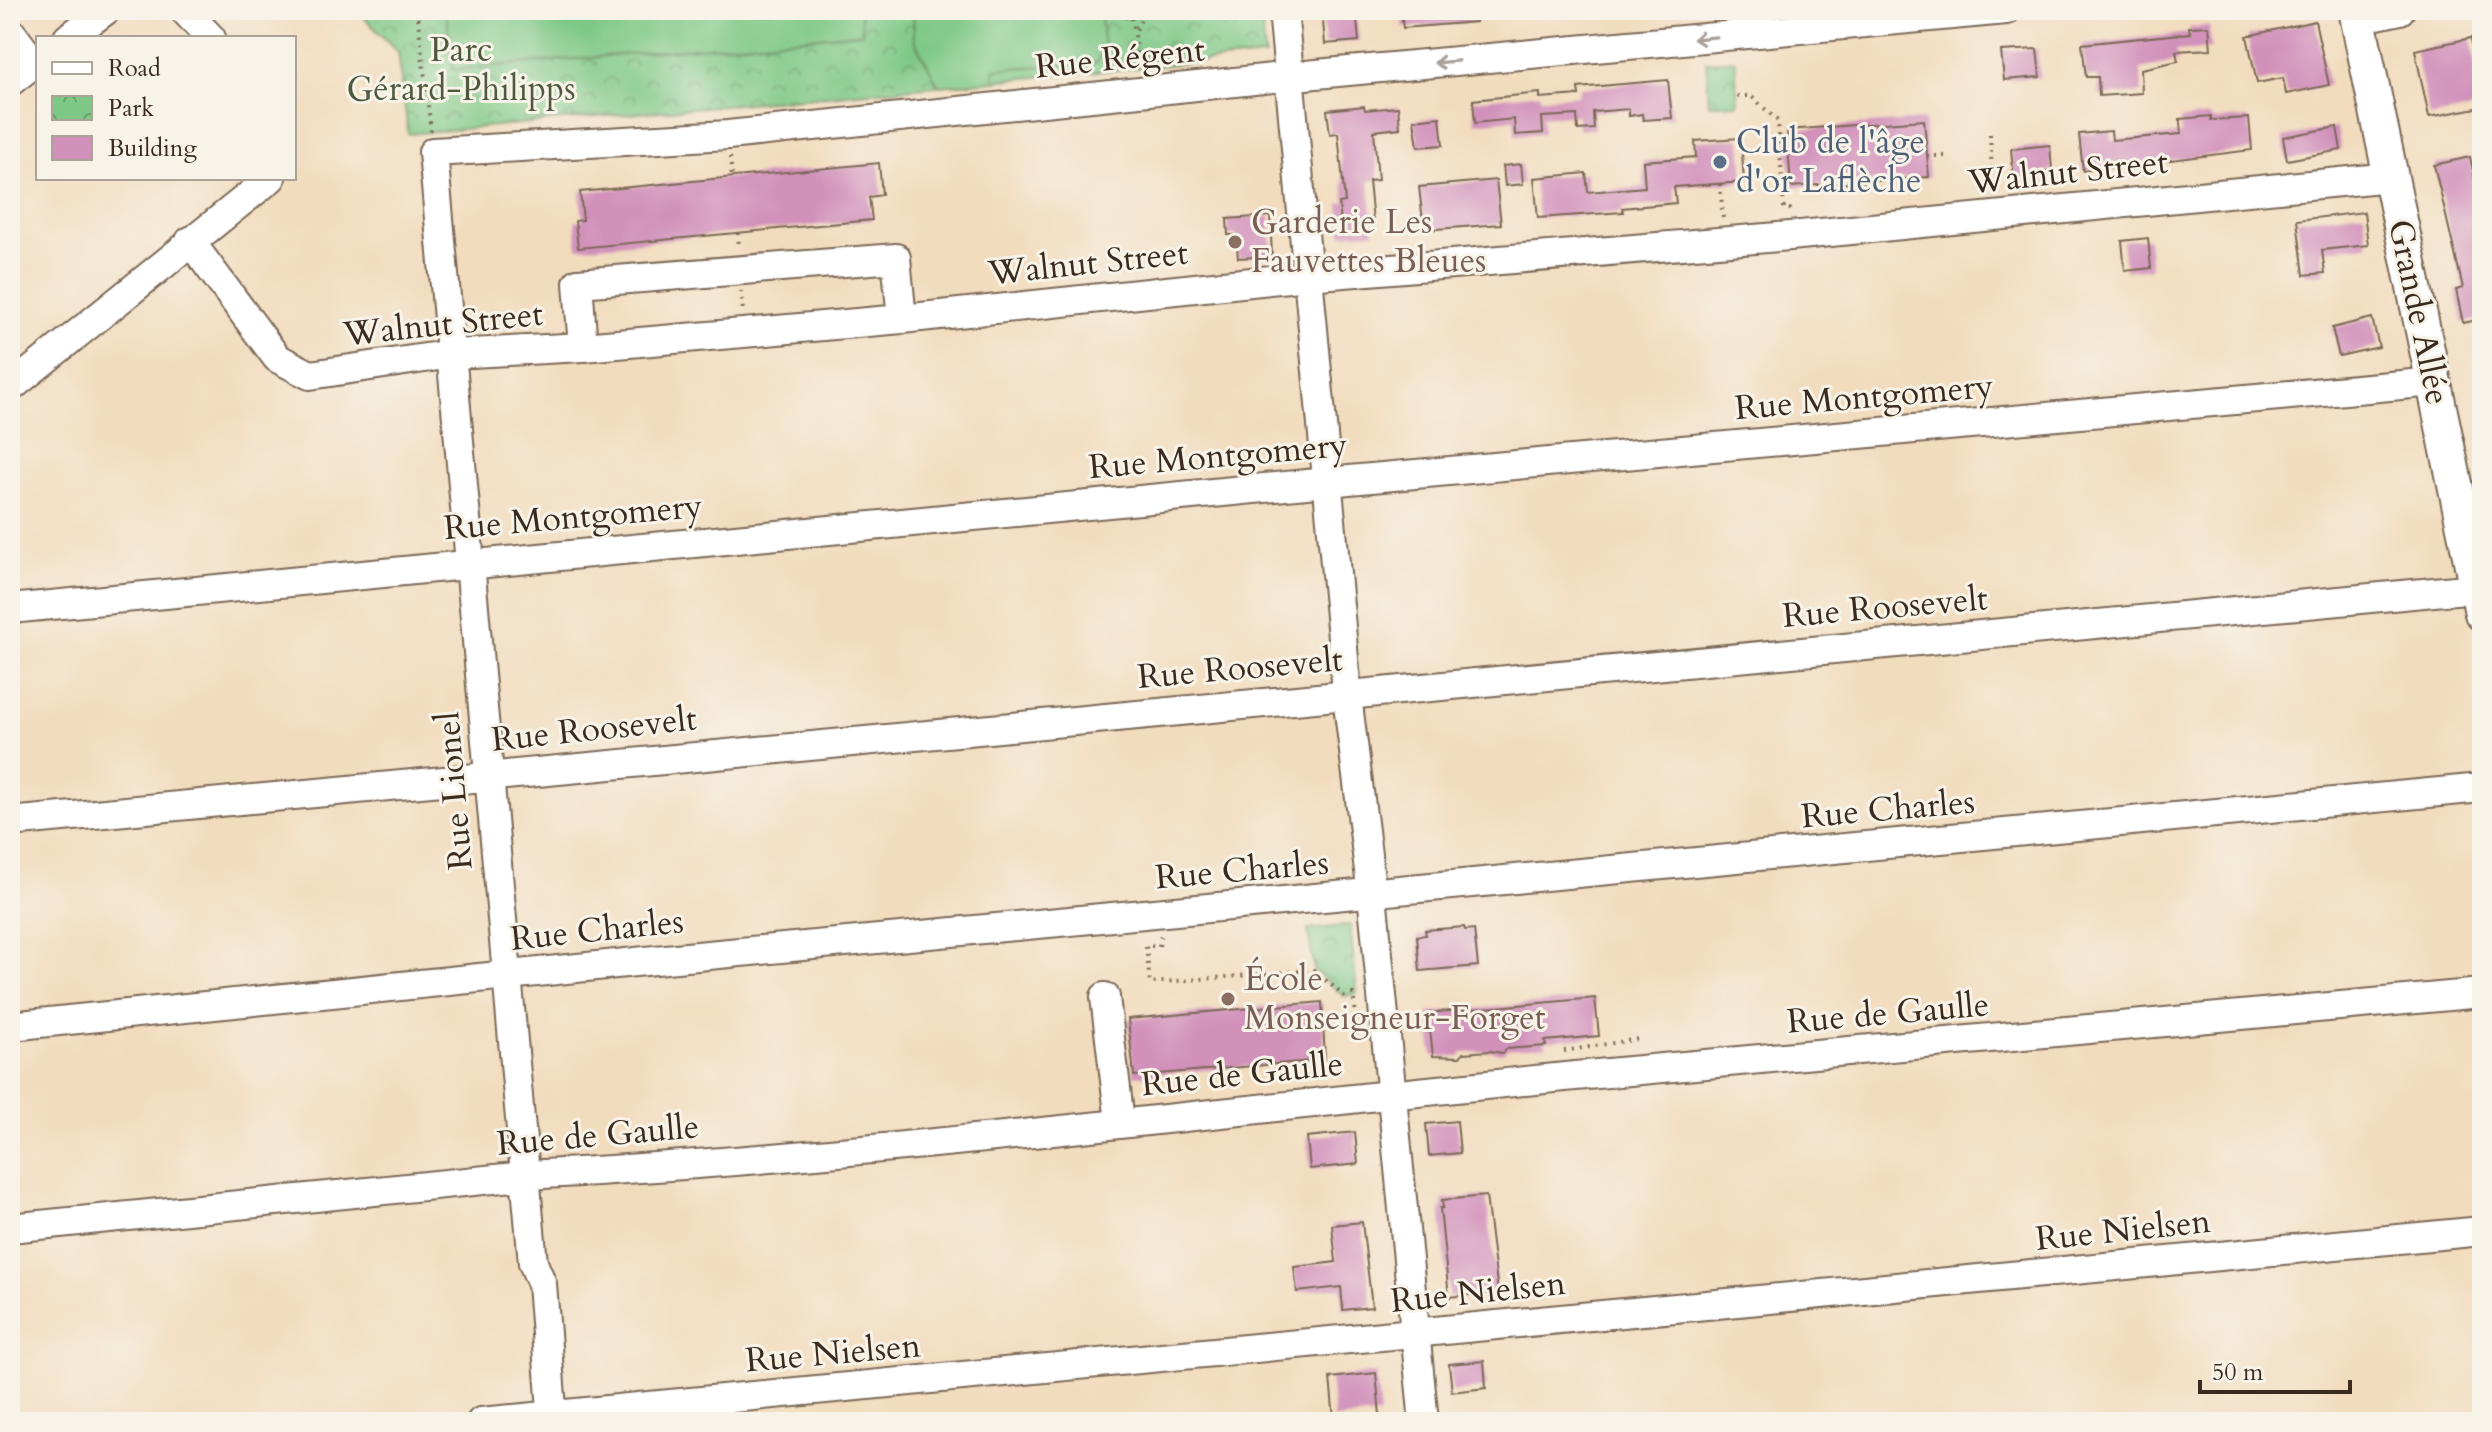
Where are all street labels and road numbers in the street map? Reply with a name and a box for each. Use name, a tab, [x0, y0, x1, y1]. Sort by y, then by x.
street label: Rue Régent	[1033, 26, 1207, 90]
street label: Walnut Street	[1965, 139, 2170, 205]
street label: Grande Allée	[2377, 215, 2461, 409]
street label: Walnut Street	[985, 230, 1190, 296]
street label: Walnut Street	[340, 291, 545, 357]
street label: Rue Montgomery	[1733, 363, 1995, 431]
street label: Rue Montgomery	[1087, 422, 1349, 490]
street label: Rue Montgomery	[442, 483, 704, 551]
street label: Rue Roosevelt	[1780, 575, 1990, 639]
street label: Rue Roosevelt	[1135, 636, 1345, 700]
street label: Rue Roosevelt	[489, 695, 699, 763]
street label: Rue Lionel	[424, 710, 484, 872]
street label: Rue Charles	[1799, 779, 1977, 839]
street label: Rue Charles	[1153, 840, 1331, 900]
street label: Rue Charles	[508, 898, 686, 962]
street label: Rue de Gaulle	[1785, 981, 1991, 1045]
street label: Rue de Gaulle	[1139, 1041, 1345, 1107]
street label: Rue de Gaulle	[495, 1103, 701, 1167]
street label: Rue Nielsen	[2033, 1198, 2213, 1262]
street label: Rue Nielsen	[1388, 1260, 1568, 1324]
street label: Rue Nielsen	[744, 1322, 922, 1384]

